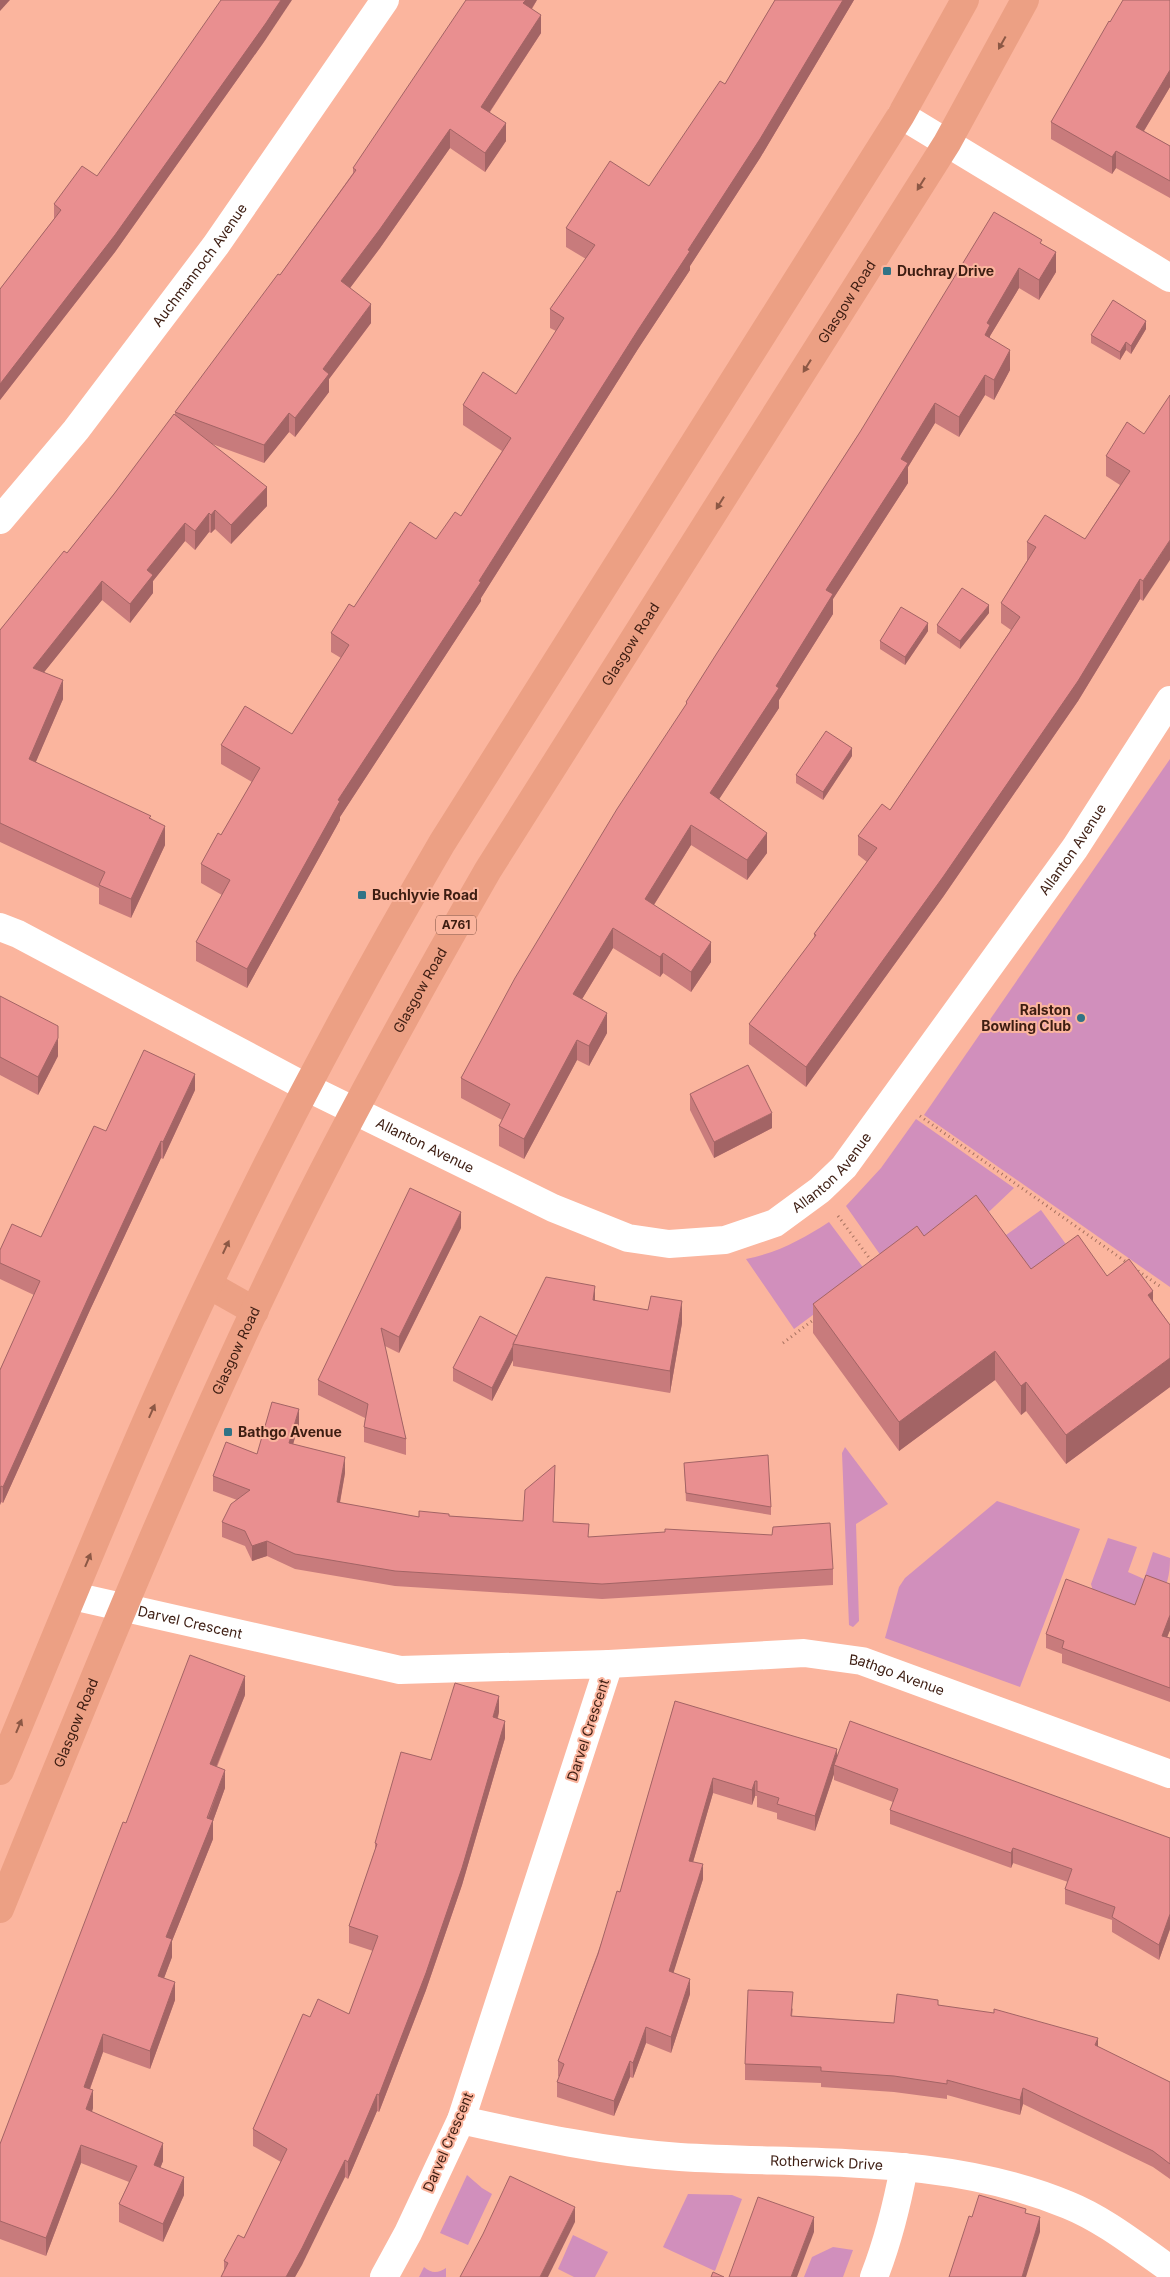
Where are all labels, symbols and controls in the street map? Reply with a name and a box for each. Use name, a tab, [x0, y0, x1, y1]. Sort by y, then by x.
one-way arrow	[998, 35, 1006, 50]
one-way arrow	[917, 177, 926, 190]
street label: Auchmannoch Avenue	[148, 200, 250, 330]
street label: Glasgow Road	[814, 257, 879, 346]
place label: Duchray Drive	[897, 262, 994, 279]
marker: Duchray Drive	[881, 265, 893, 277]
one-way arrow	[802, 359, 811, 372]
one-way arrow	[715, 496, 725, 510]
street label: Glasgow Road	[597, 599, 663, 689]
street label: Allanton Avenue	[1035, 800, 1109, 898]
place label: Buchlyvie Road	[372, 886, 478, 903]
marker: Buchlyvie Road	[356, 889, 368, 901]
road number: A761	[436, 916, 476, 934]
street label: Glasgow Road	[389, 944, 450, 1036]
place label: Ralston Bowling Club	[981, 1001, 1071, 1034]
marker: Ralston Bowling Club	[1075, 1012, 1087, 1024]
street label: Allanton Avenue	[374, 1114, 477, 1176]
street label: Allanton Avenue	[788, 1129, 874, 1216]
one-way arrow	[223, 1240, 231, 1254]
street label: Glasgow Road	[208, 1304, 263, 1397]
one-way arrow	[148, 1404, 156, 1418]
place label: Bathgo Avenue	[238, 1423, 342, 1440]
marker: Bathgo Avenue	[222, 1426, 234, 1438]
one-way arrow	[85, 1553, 93, 1567]
street label: Darvel Crescent	[136, 1602, 244, 1642]
street label: Bathgo Avenue	[848, 1650, 947, 1699]
street label: Glasgow Road	[49, 1675, 101, 1770]
street label: Darvel Crescent	[563, 1676, 612, 1783]
one-way arrow	[15, 1719, 23, 1733]
street label: Darvel Crescent	[419, 2089, 476, 2194]
street label: Rotherwick Drive	[770, 2151, 884, 2173]

